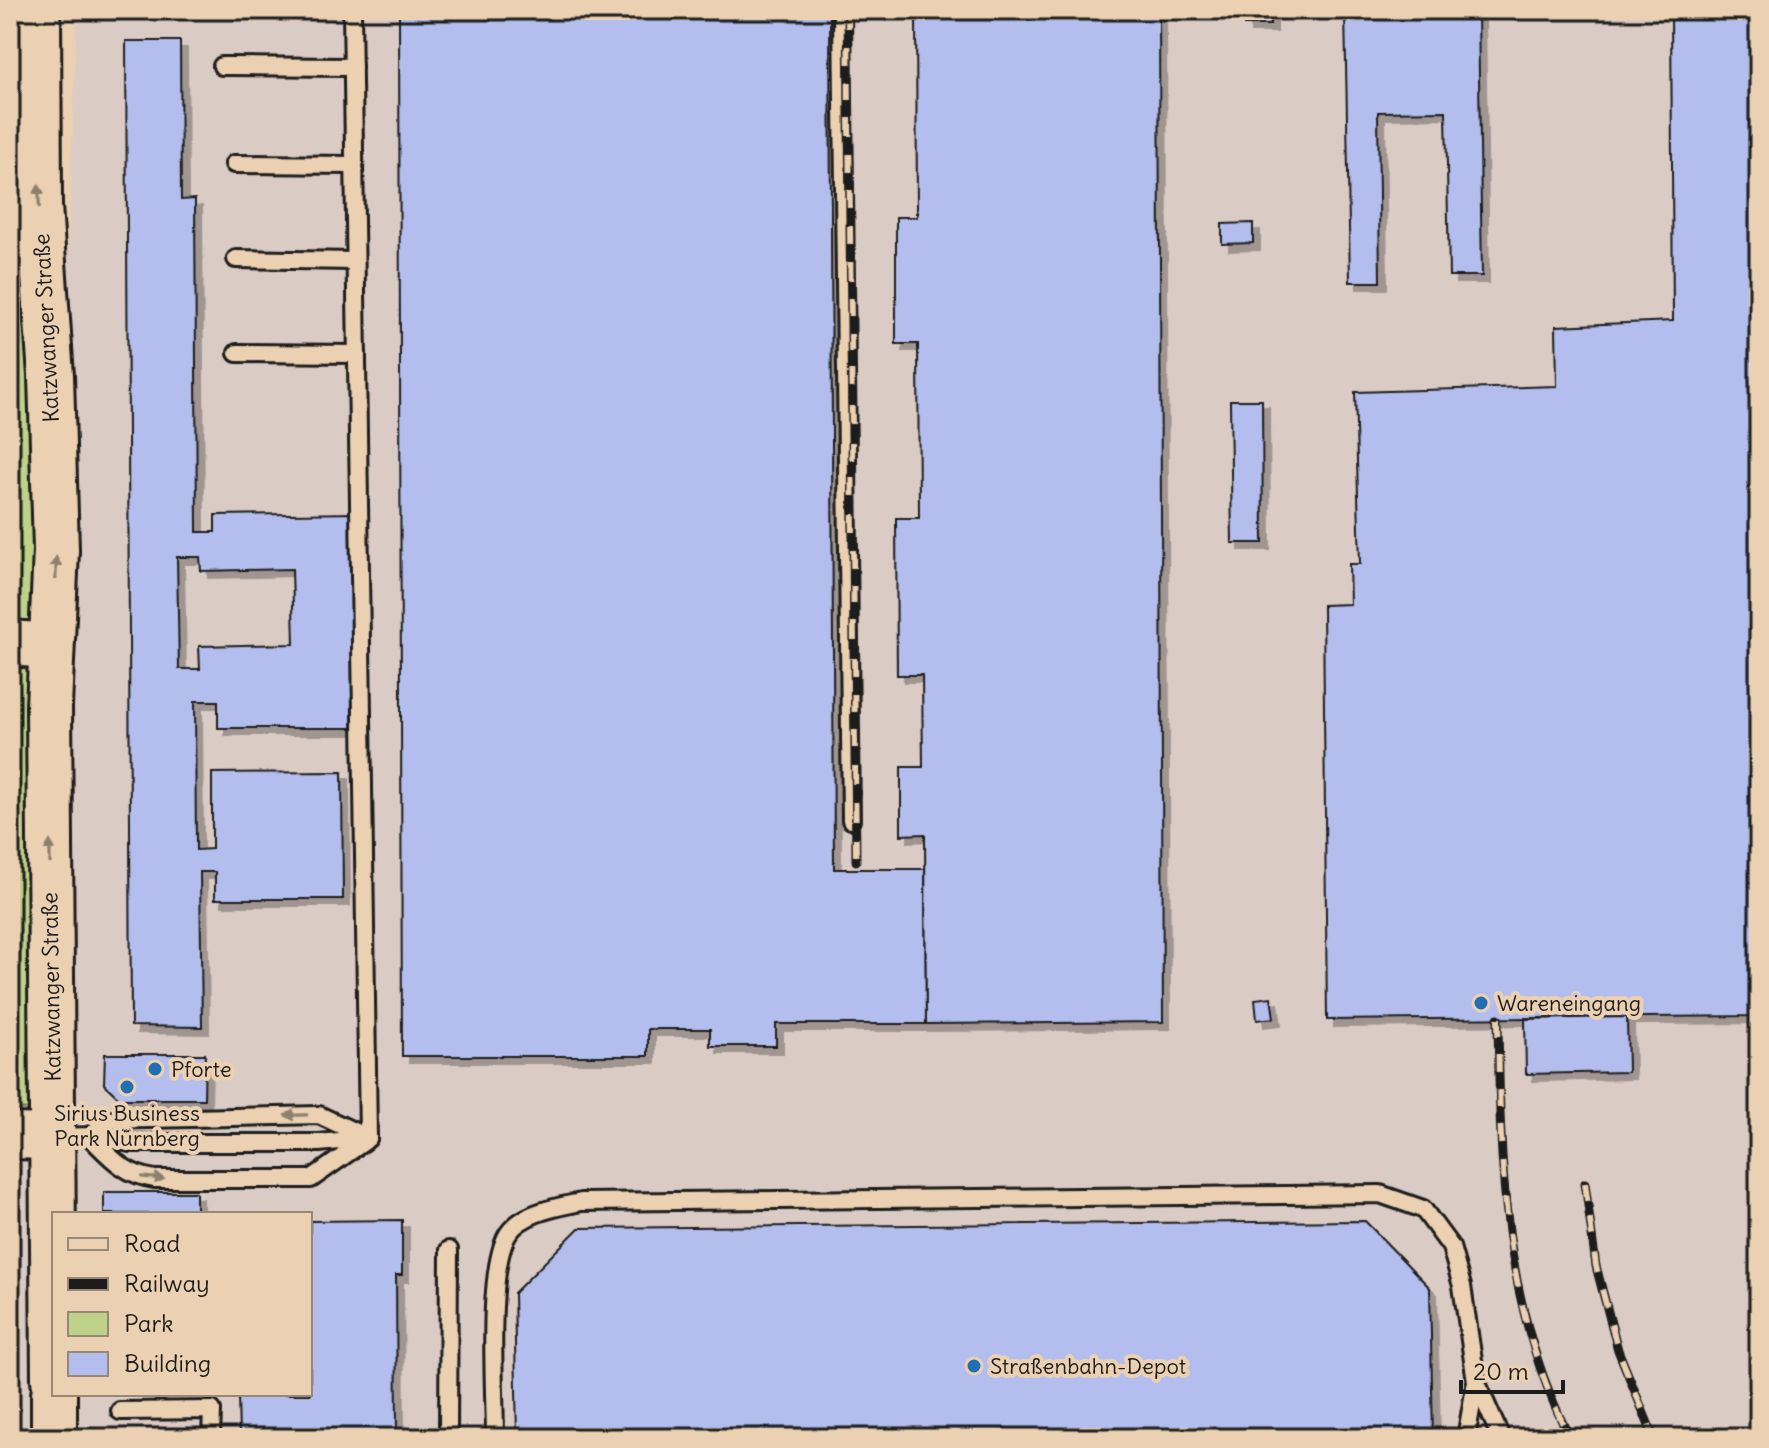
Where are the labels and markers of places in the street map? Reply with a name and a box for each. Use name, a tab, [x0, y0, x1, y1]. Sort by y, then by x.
place label: Wareneingang	[1497, 989, 1641, 1017]
marker: Wareneingang	[1472, 994, 1490, 1012]
place label: Pforte	[171, 1055, 232, 1083]
marker: Pforte	[146, 1060, 164, 1078]
marker: Sirius Business Park Nürnberg	[118, 1078, 136, 1096]
place label: Sirius Business Park Nürnberg	[54, 1099, 200, 1152]
place label: Straßenbahn-Depot	[990, 1352, 1186, 1380]
marker: Straßenbahn-Depot	[965, 1357, 983, 1375]

